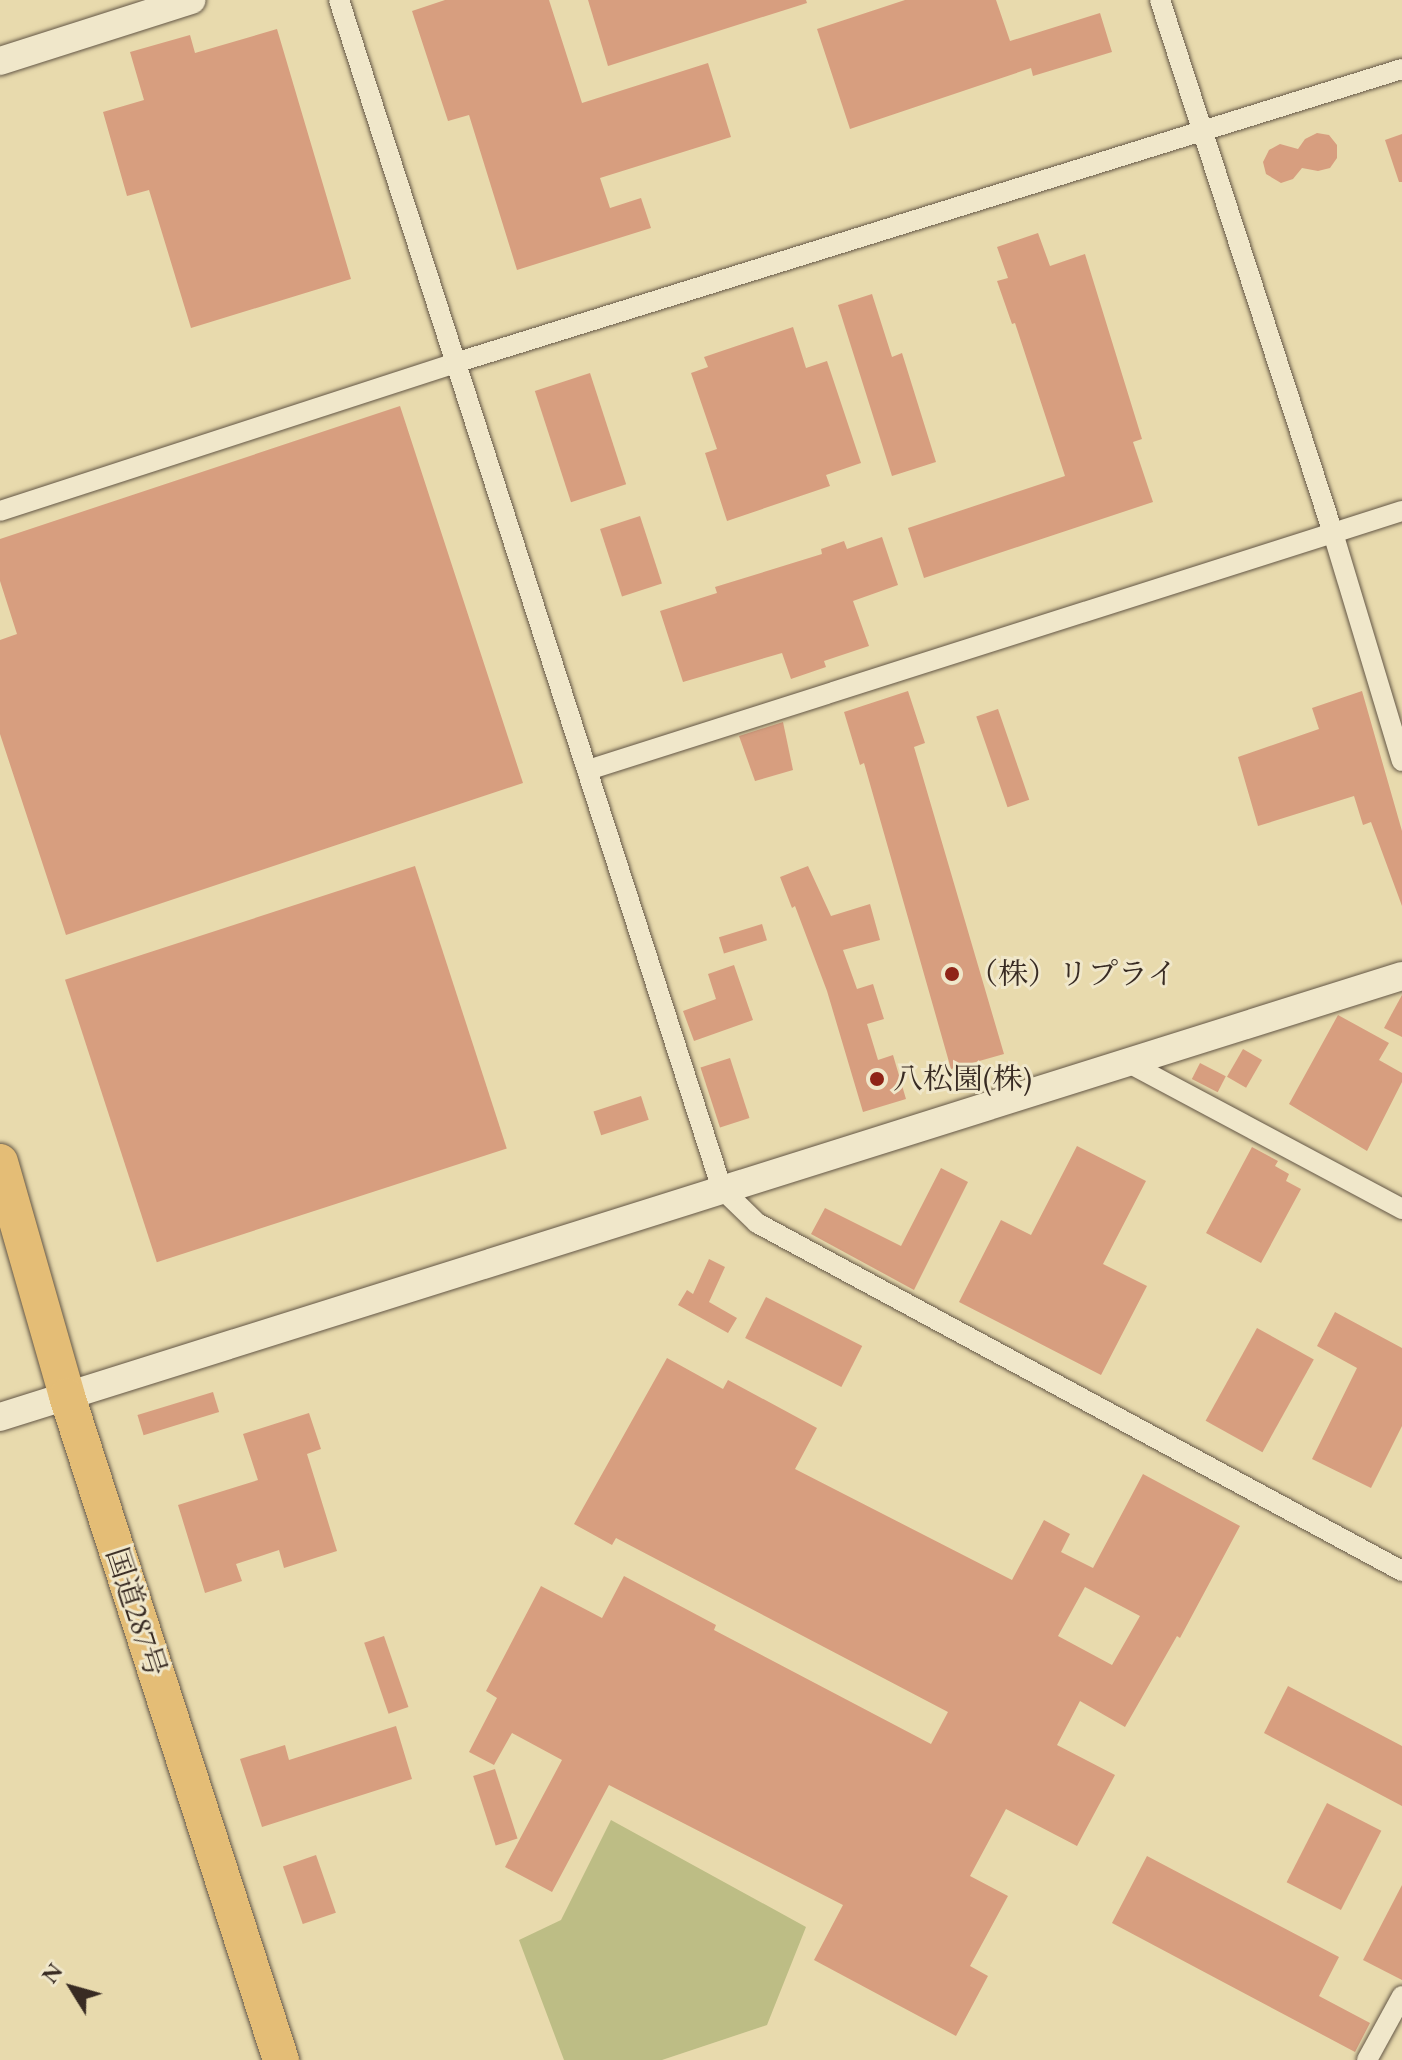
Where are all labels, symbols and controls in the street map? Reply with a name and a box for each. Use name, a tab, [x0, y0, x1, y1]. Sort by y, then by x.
place label: （株）リプライ	[968, 956, 1178, 992]
marker: （株）リプライ	[943, 965, 961, 983]
place label: 八松園(株)	[893, 1061, 1032, 1097]
marker: 八松園(株)	[868, 1070, 886, 1088]
street label: 国道287号	[98, 1543, 174, 1681]
north arrow	[32, 1948, 112, 2028]
text: N	[35, 1957, 69, 1989]

